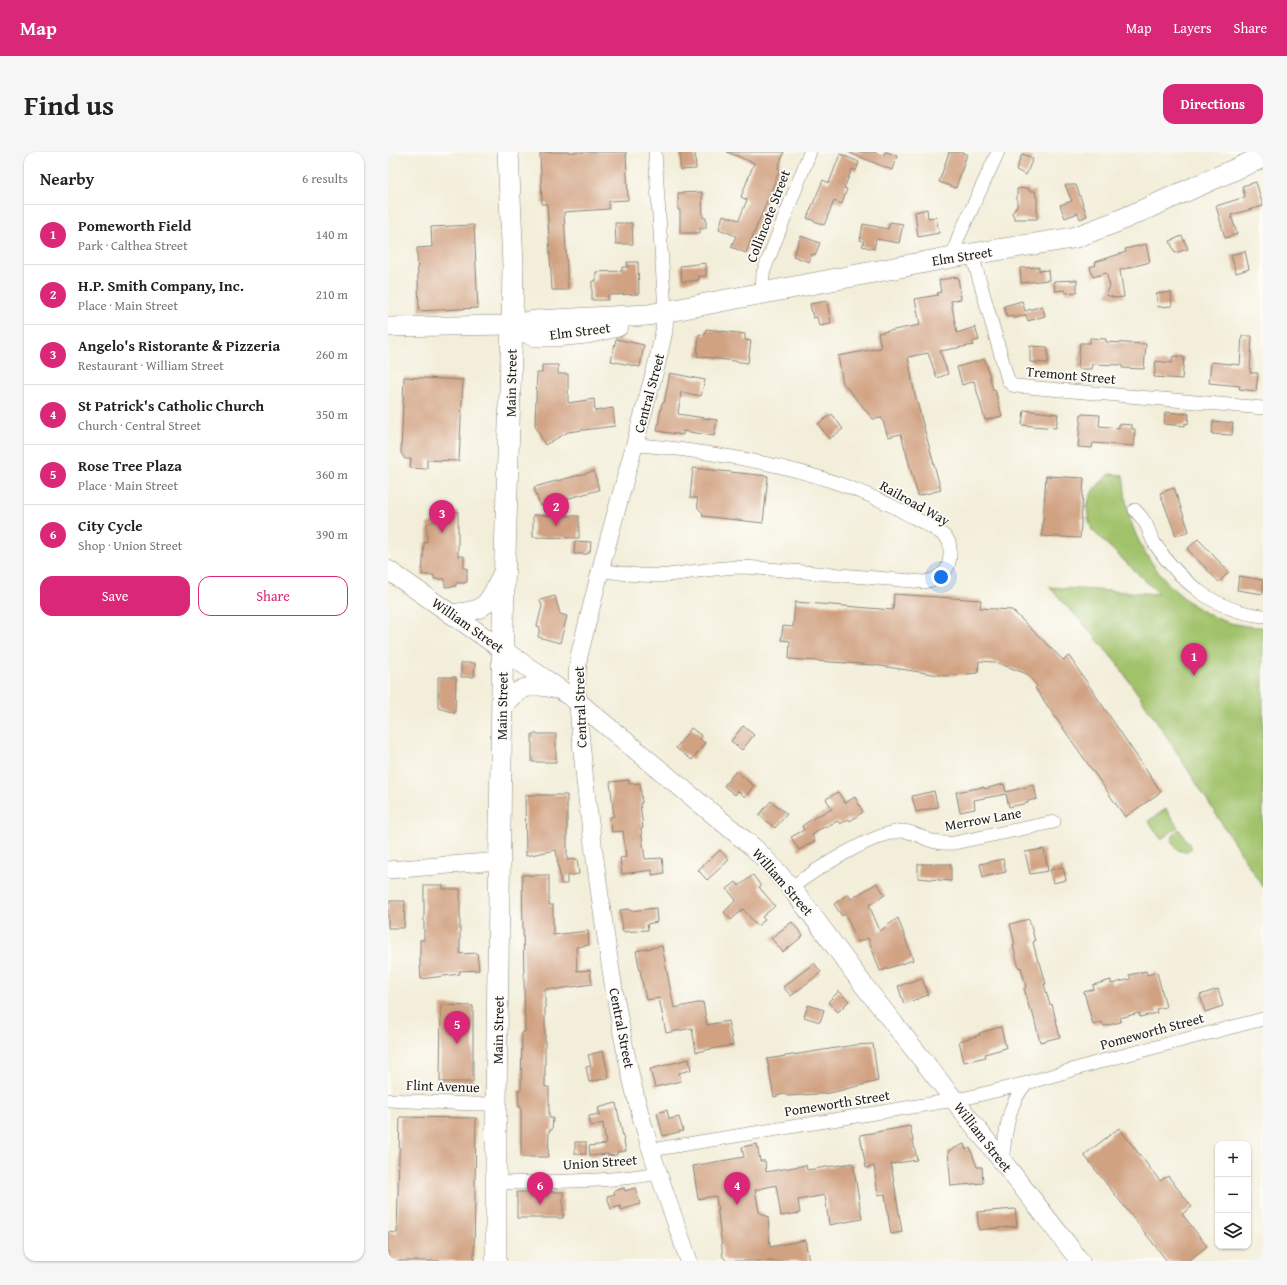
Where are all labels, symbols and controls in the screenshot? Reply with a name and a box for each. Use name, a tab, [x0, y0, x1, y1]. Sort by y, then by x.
text: Map	[20, 14, 57, 42]
text: Map	[1126, 18, 1152, 38]
text: Layers	[1174, 18, 1212, 38]
text: Share	[1234, 18, 1267, 38]
text: Find us	[24, 84, 114, 125]
button: Directions	[1163, 84, 1263, 124]
text: Nearby	[40, 166, 94, 191]
street label: Collincote Street	[741, 167, 795, 265]
text: 6 results	[302, 169, 348, 188]
text: Pomeworth Field	[78, 215, 191, 236]
text: 1	[50, 225, 56, 244]
text: 140 m	[316, 225, 348, 244]
text: Park · Calthea Street	[78, 236, 188, 255]
street label: Elm Street	[930, 241, 994, 271]
text: H.P. Smith Company, Inc.	[78, 275, 244, 296]
text: 2	[50, 285, 56, 304]
text: 210 m	[316, 285, 348, 304]
text: Place · Main Street	[78, 296, 178, 315]
street label: Elm Street	[549, 317, 612, 345]
text: Angelo's Ristorante & Pizzeria	[78, 335, 280, 356]
text: 3	[50, 345, 56, 364]
text: 260 m	[316, 345, 348, 364]
street label: Main Street	[500, 349, 522, 417]
street label: Central Street	[629, 351, 669, 435]
text: Restaurant · William Street	[78, 356, 224, 375]
street label: Tremont Street	[1025, 361, 1117, 389]
text: St Patrick's Catholic Church	[78, 395, 264, 416]
text: 4	[50, 405, 56, 424]
text: 350 m	[316, 405, 348, 424]
text: Church · Central Street	[78, 416, 201, 435]
text: Rose Tree Plaza	[78, 455, 182, 476]
text: 5	[50, 465, 56, 484]
text: 360 m	[316, 465, 348, 484]
text: Place · Main Street	[78, 476, 178, 495]
street label: Railroad Way	[876, 476, 954, 531]
pin: 2	[543, 493, 569, 526]
pin: 3	[429, 500, 455, 533]
text: City Cycle	[78, 515, 143, 536]
text: 6	[50, 525, 56, 544]
text: 390 m	[316, 525, 348, 544]
text: Shop · Union Street	[78, 536, 182, 555]
your location	[931, 567, 951, 587]
button: Save	[40, 576, 190, 616]
button: Share	[198, 576, 348, 616]
street label: William Street	[428, 593, 508, 657]
pin: 1	[1181, 643, 1207, 676]
street label: Central Street	[569, 666, 591, 748]
street label: Main Street	[491, 672, 513, 740]
street label: Merrow Lane	[943, 802, 1023, 836]
street label: William Street	[748, 844, 818, 920]
street label: Central Street	[604, 986, 640, 1070]
street label: Main Street	[487, 996, 509, 1064]
street label: Pomeworth Street	[1098, 1008, 1206, 1054]
pin: 5	[444, 1011, 470, 1044]
street label: Flint Avenue	[406, 1075, 481, 1097]
street label: Pomeworth Street	[783, 1085, 891, 1121]
street label: William Street	[949, 1098, 1017, 1176]
map controls	[1215, 1141, 1251, 1249]
button: +	[1215, 1141, 1251, 1177]
street label: Union Street	[562, 1149, 638, 1175]
pin: 6	[527, 1172, 553, 1205]
pin: 4	[724, 1172, 750, 1205]
button: −	[1215, 1177, 1251, 1213]
button: layers	[1215, 1213, 1251, 1249]

